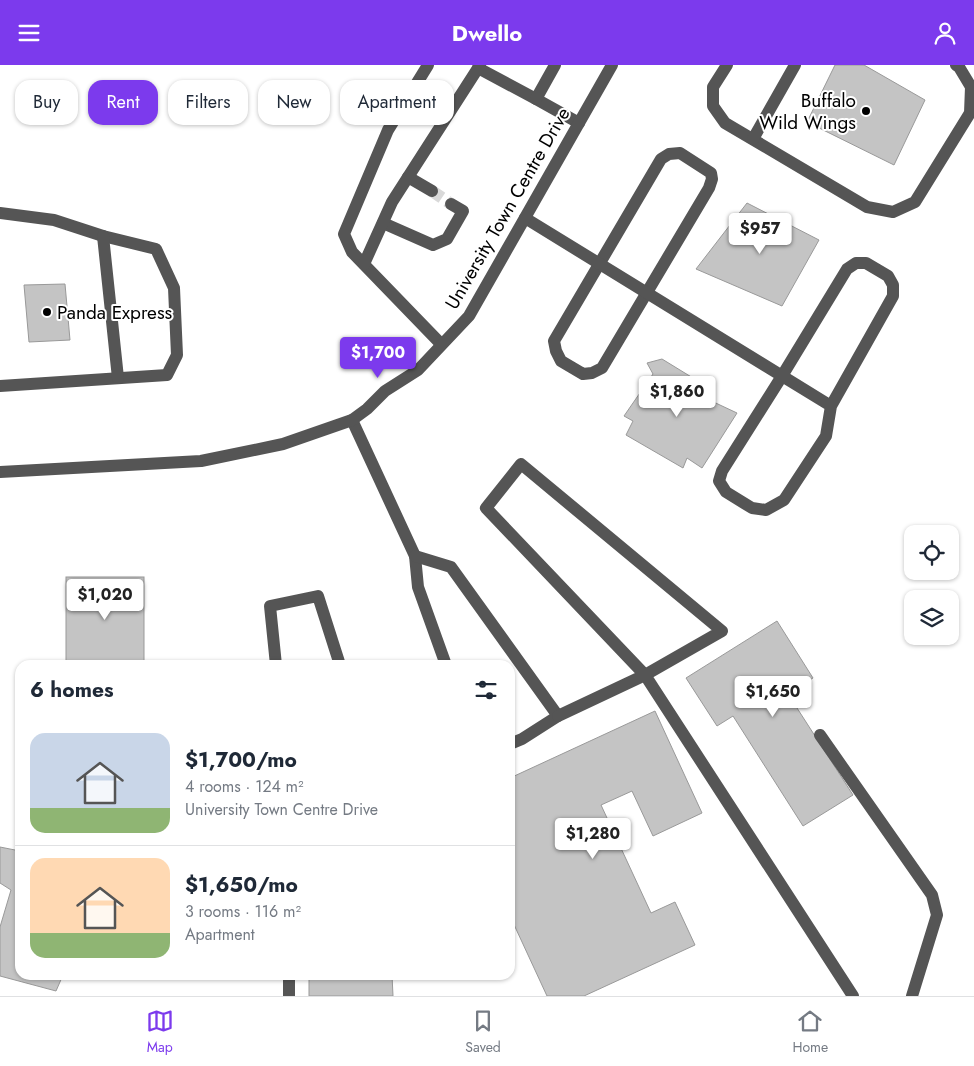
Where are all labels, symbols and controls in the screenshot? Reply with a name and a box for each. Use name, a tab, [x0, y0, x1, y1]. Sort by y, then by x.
text: Dwello	[452, 17, 522, 49]
icon: menu	[15, 19, 43, 47]
icon: person	[931, 19, 959, 47]
chip: Buy	[15, 80, 78, 125]
chip: Rent	[88, 80, 158, 125]
chip: Filters	[168, 80, 248, 125]
chip: New	[258, 80, 330, 125]
chip: Apartment	[340, 80, 454, 125]
place label: Buffalo Wild Wings	[759, 87, 856, 136]
street label: University Town Centre Drive	[438, 102, 577, 314]
marker: Buffalo Wild Wings	[860, 105, 872, 117]
pin: $957	[730, 213, 790, 255]
text: $957	[740, 217, 780, 240]
place label: Panda Express	[57, 299, 173, 326]
marker: Panda Express	[41, 306, 53, 318]
pin: $1,700	[337, 337, 419, 379]
text: $1,700	[351, 341, 405, 364]
pin: $1,860	[636, 375, 718, 418]
text: $1,860	[650, 380, 704, 403]
map controls	[904, 525, 959, 645]
button: locate	[904, 525, 959, 580]
pin: $1,020	[64, 579, 146, 621]
text: $1,020	[78, 583, 132, 606]
button: layers	[904, 590, 959, 645]
text: 6 homes	[30, 675, 114, 705]
pin: $1,650	[732, 675, 814, 718]
icon: filters	[472, 676, 500, 704]
text: $1,650	[746, 680, 800, 703]
text: $1,700/mo	[185, 745, 297, 775]
icon: home	[70, 753, 130, 813]
text: 4 rooms · 124 m²	[185, 775, 304, 798]
text: University Town Centre Drive	[185, 798, 378, 821]
pin: $1,280	[552, 817, 634, 860]
text: $1,280	[566, 822, 620, 845]
text: $1,650/mo	[185, 870, 298, 900]
icon: home	[70, 878, 130, 938]
text: 3 rooms · 116 m²	[185, 900, 301, 923]
text: Apartment	[185, 923, 255, 946]
tab: Map	[146, 1007, 174, 1057]
tab: Saved	[465, 1007, 501, 1057]
tab: Home	[792, 1007, 828, 1057]

